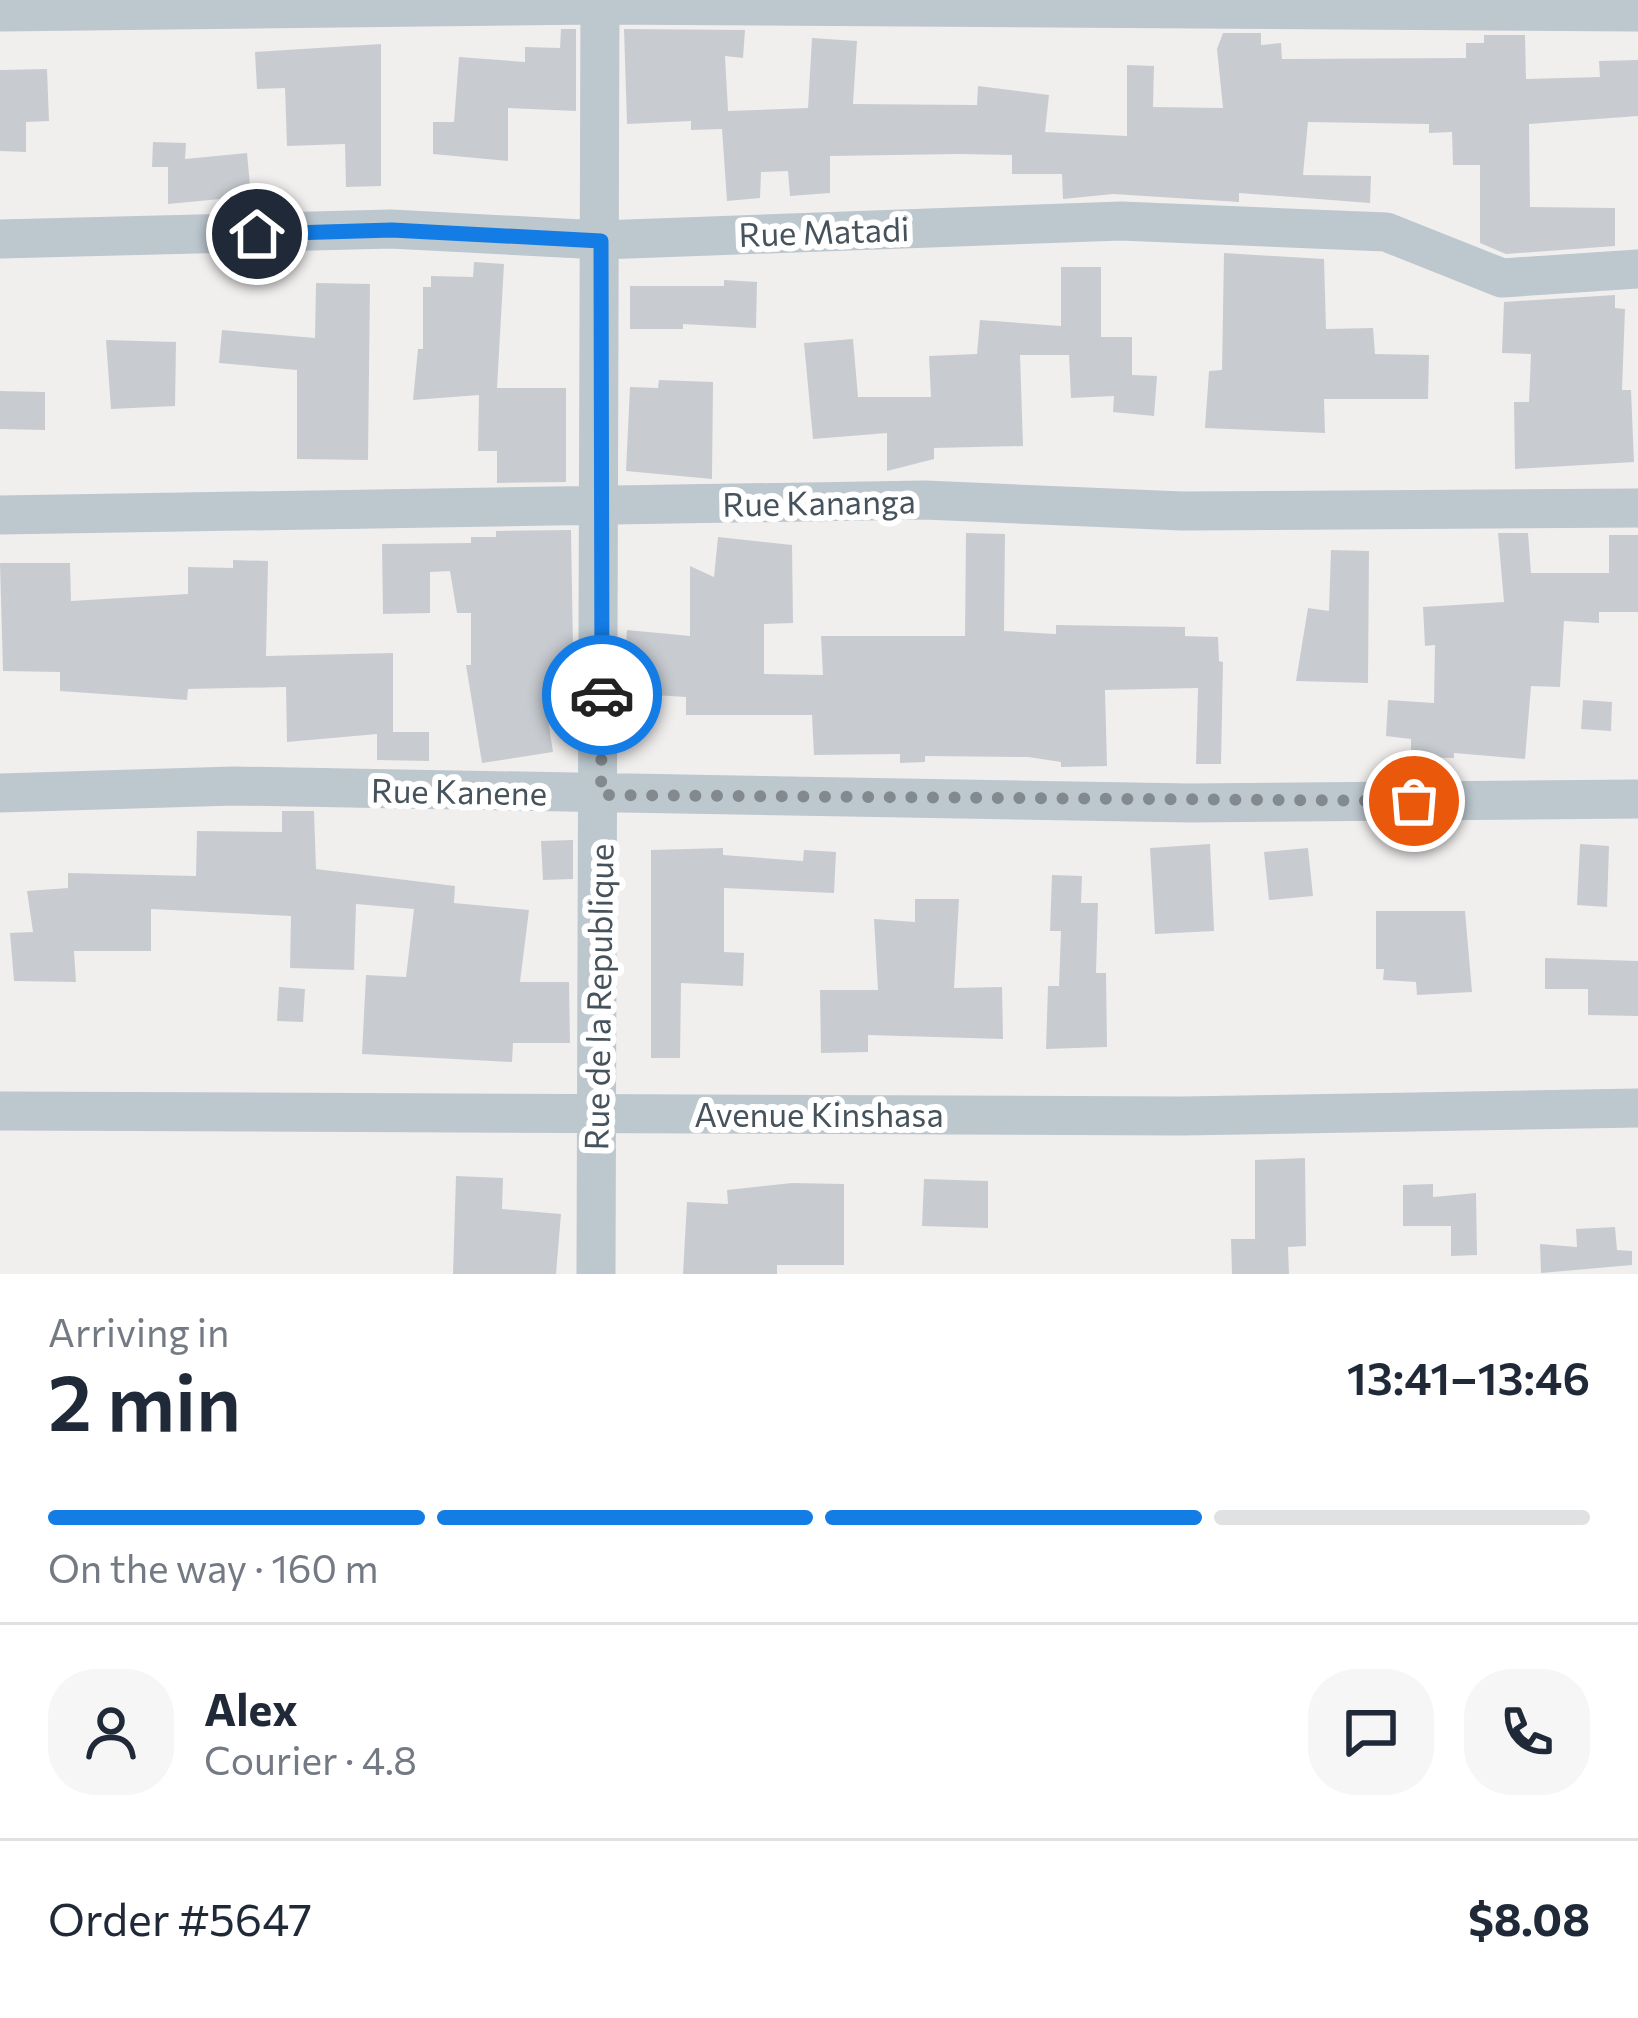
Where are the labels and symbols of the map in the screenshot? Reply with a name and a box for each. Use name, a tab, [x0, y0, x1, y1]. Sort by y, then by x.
pin	[206, 183, 308, 285]
street label: Rue Matadi	[738, 207, 910, 254]
street label: Rue Kananga	[722, 479, 916, 524]
courier	[542, 635, 662, 755]
pin	[1363, 750, 1465, 852]
street label: Rue Kanene	[371, 768, 547, 813]
street label: Rue de la Republique	[574, 843, 621, 1151]
street label: Avenue Kinshasa	[694, 1093, 944, 1134]

